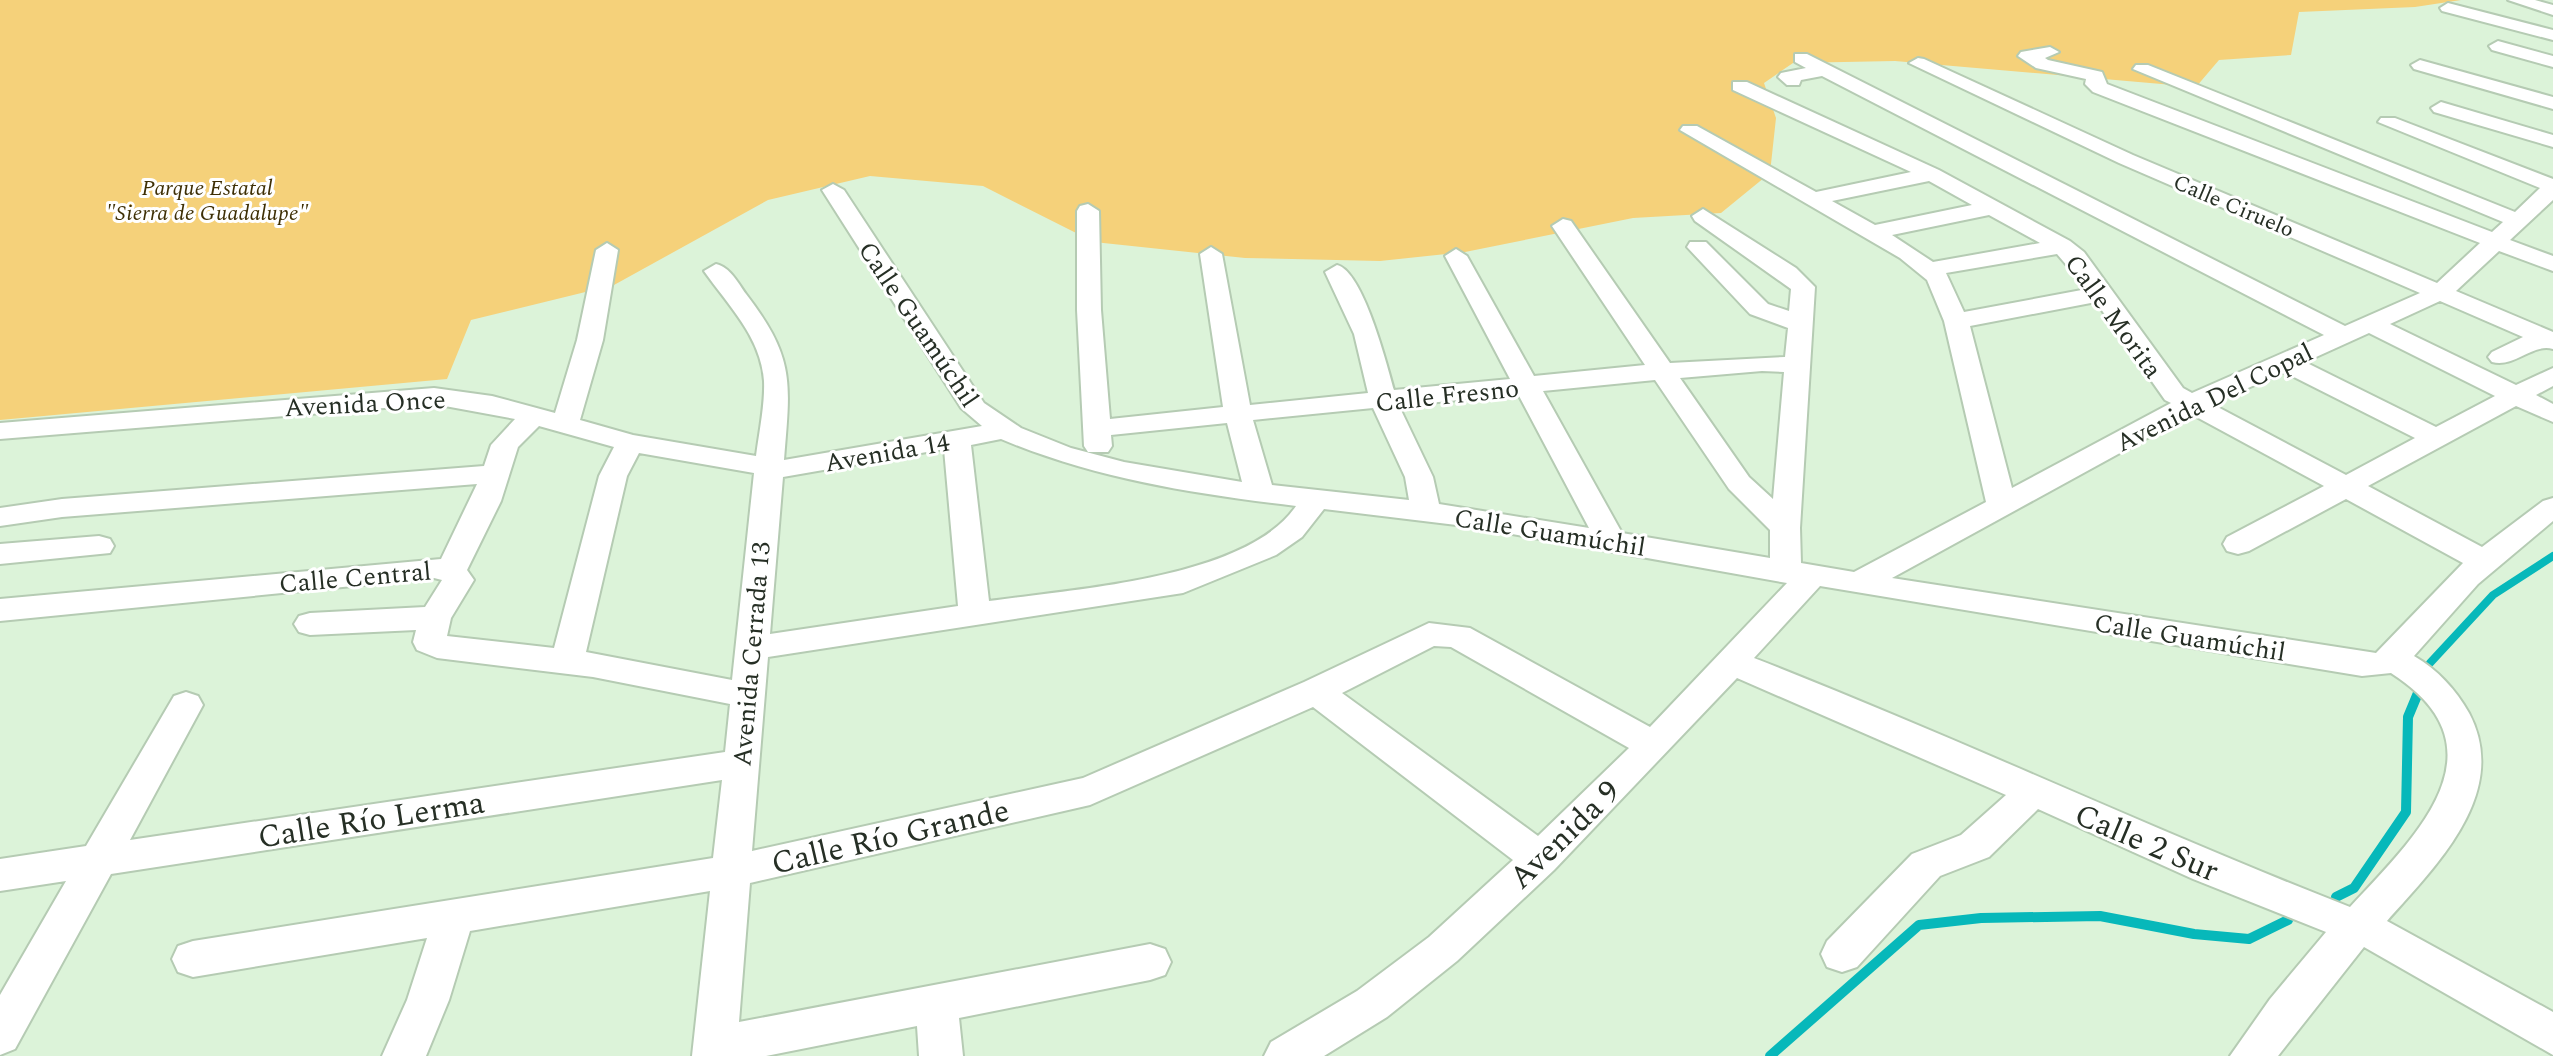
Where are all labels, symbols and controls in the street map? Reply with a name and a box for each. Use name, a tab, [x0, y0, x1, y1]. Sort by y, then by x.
street label: Calle Ciruelo	[2168, 166, 2299, 247]
park label: Parque Estatal "Sierra de Guadalupe"	[106, 172, 309, 230]
street label: Calle Guamúchil	[848, 233, 989, 416]
street label: Calle Morita	[2054, 246, 2172, 387]
street label: Avenida Del Copal	[2109, 333, 2320, 463]
street label: Calle Fresno	[1373, 369, 1521, 423]
street label: Avenida Once	[283, 380, 447, 428]
street label: Avenida 14	[821, 422, 953, 484]
street label: Calle Guamúchil	[1451, 498, 1648, 568]
street label: Avenida Cerrada 13	[722, 540, 782, 768]
street label: Calle Central	[277, 551, 433, 605]
street label: Calle Guamúchil	[2091, 603, 2288, 673]
street label: Avenida 9	[1498, 769, 1632, 901]
street label: Calle Río Lerma	[254, 778, 488, 863]
street label: Calle Río Grande	[767, 786, 1014, 889]
street label: Calle 2 Sur	[2067, 791, 2226, 896]

